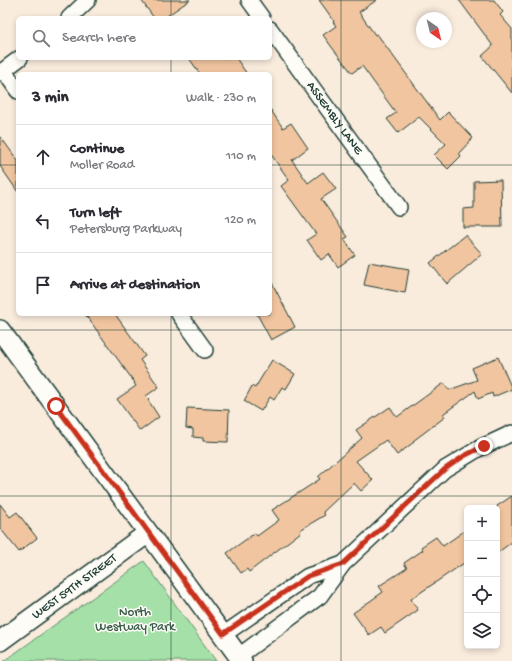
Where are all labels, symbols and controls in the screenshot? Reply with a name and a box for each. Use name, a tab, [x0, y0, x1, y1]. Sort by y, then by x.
north arrow	[416, 12, 452, 48]
search box	[16, 16, 272, 60]
icon: search	[30, 27, 52, 49]
text: Search here	[62, 29, 136, 47]
street label: ASSEMBLY LANE	[303, 79, 367, 158]
text: 3 min	[32, 88, 69, 108]
text: Walk · 230 m	[186, 91, 256, 106]
text: Continue	[70, 140, 124, 158]
icon: ahead	[32, 146, 54, 168]
text: 110 m	[226, 149, 256, 164]
text: Moller Road	[70, 158, 134, 173]
text: Turn left	[70, 204, 121, 222]
icon: left	[32, 210, 54, 232]
text: 120 m	[225, 213, 256, 228]
text: Petersburg Parkway	[70, 222, 182, 237]
icon: arrive	[32, 274, 54, 296]
text: Arrive at destination	[70, 276, 200, 294]
route start	[47, 397, 65, 415]
route end	[475, 437, 493, 455]
map controls	[464, 505, 500, 649]
button: +	[464, 505, 500, 541]
button: −	[464, 541, 500, 577]
street label: WEST 59TH STREET	[29, 550, 120, 623]
button: locate	[464, 577, 500, 613]
park label: North Westway Park	[95, 605, 176, 635]
button: layers	[464, 613, 500, 649]

